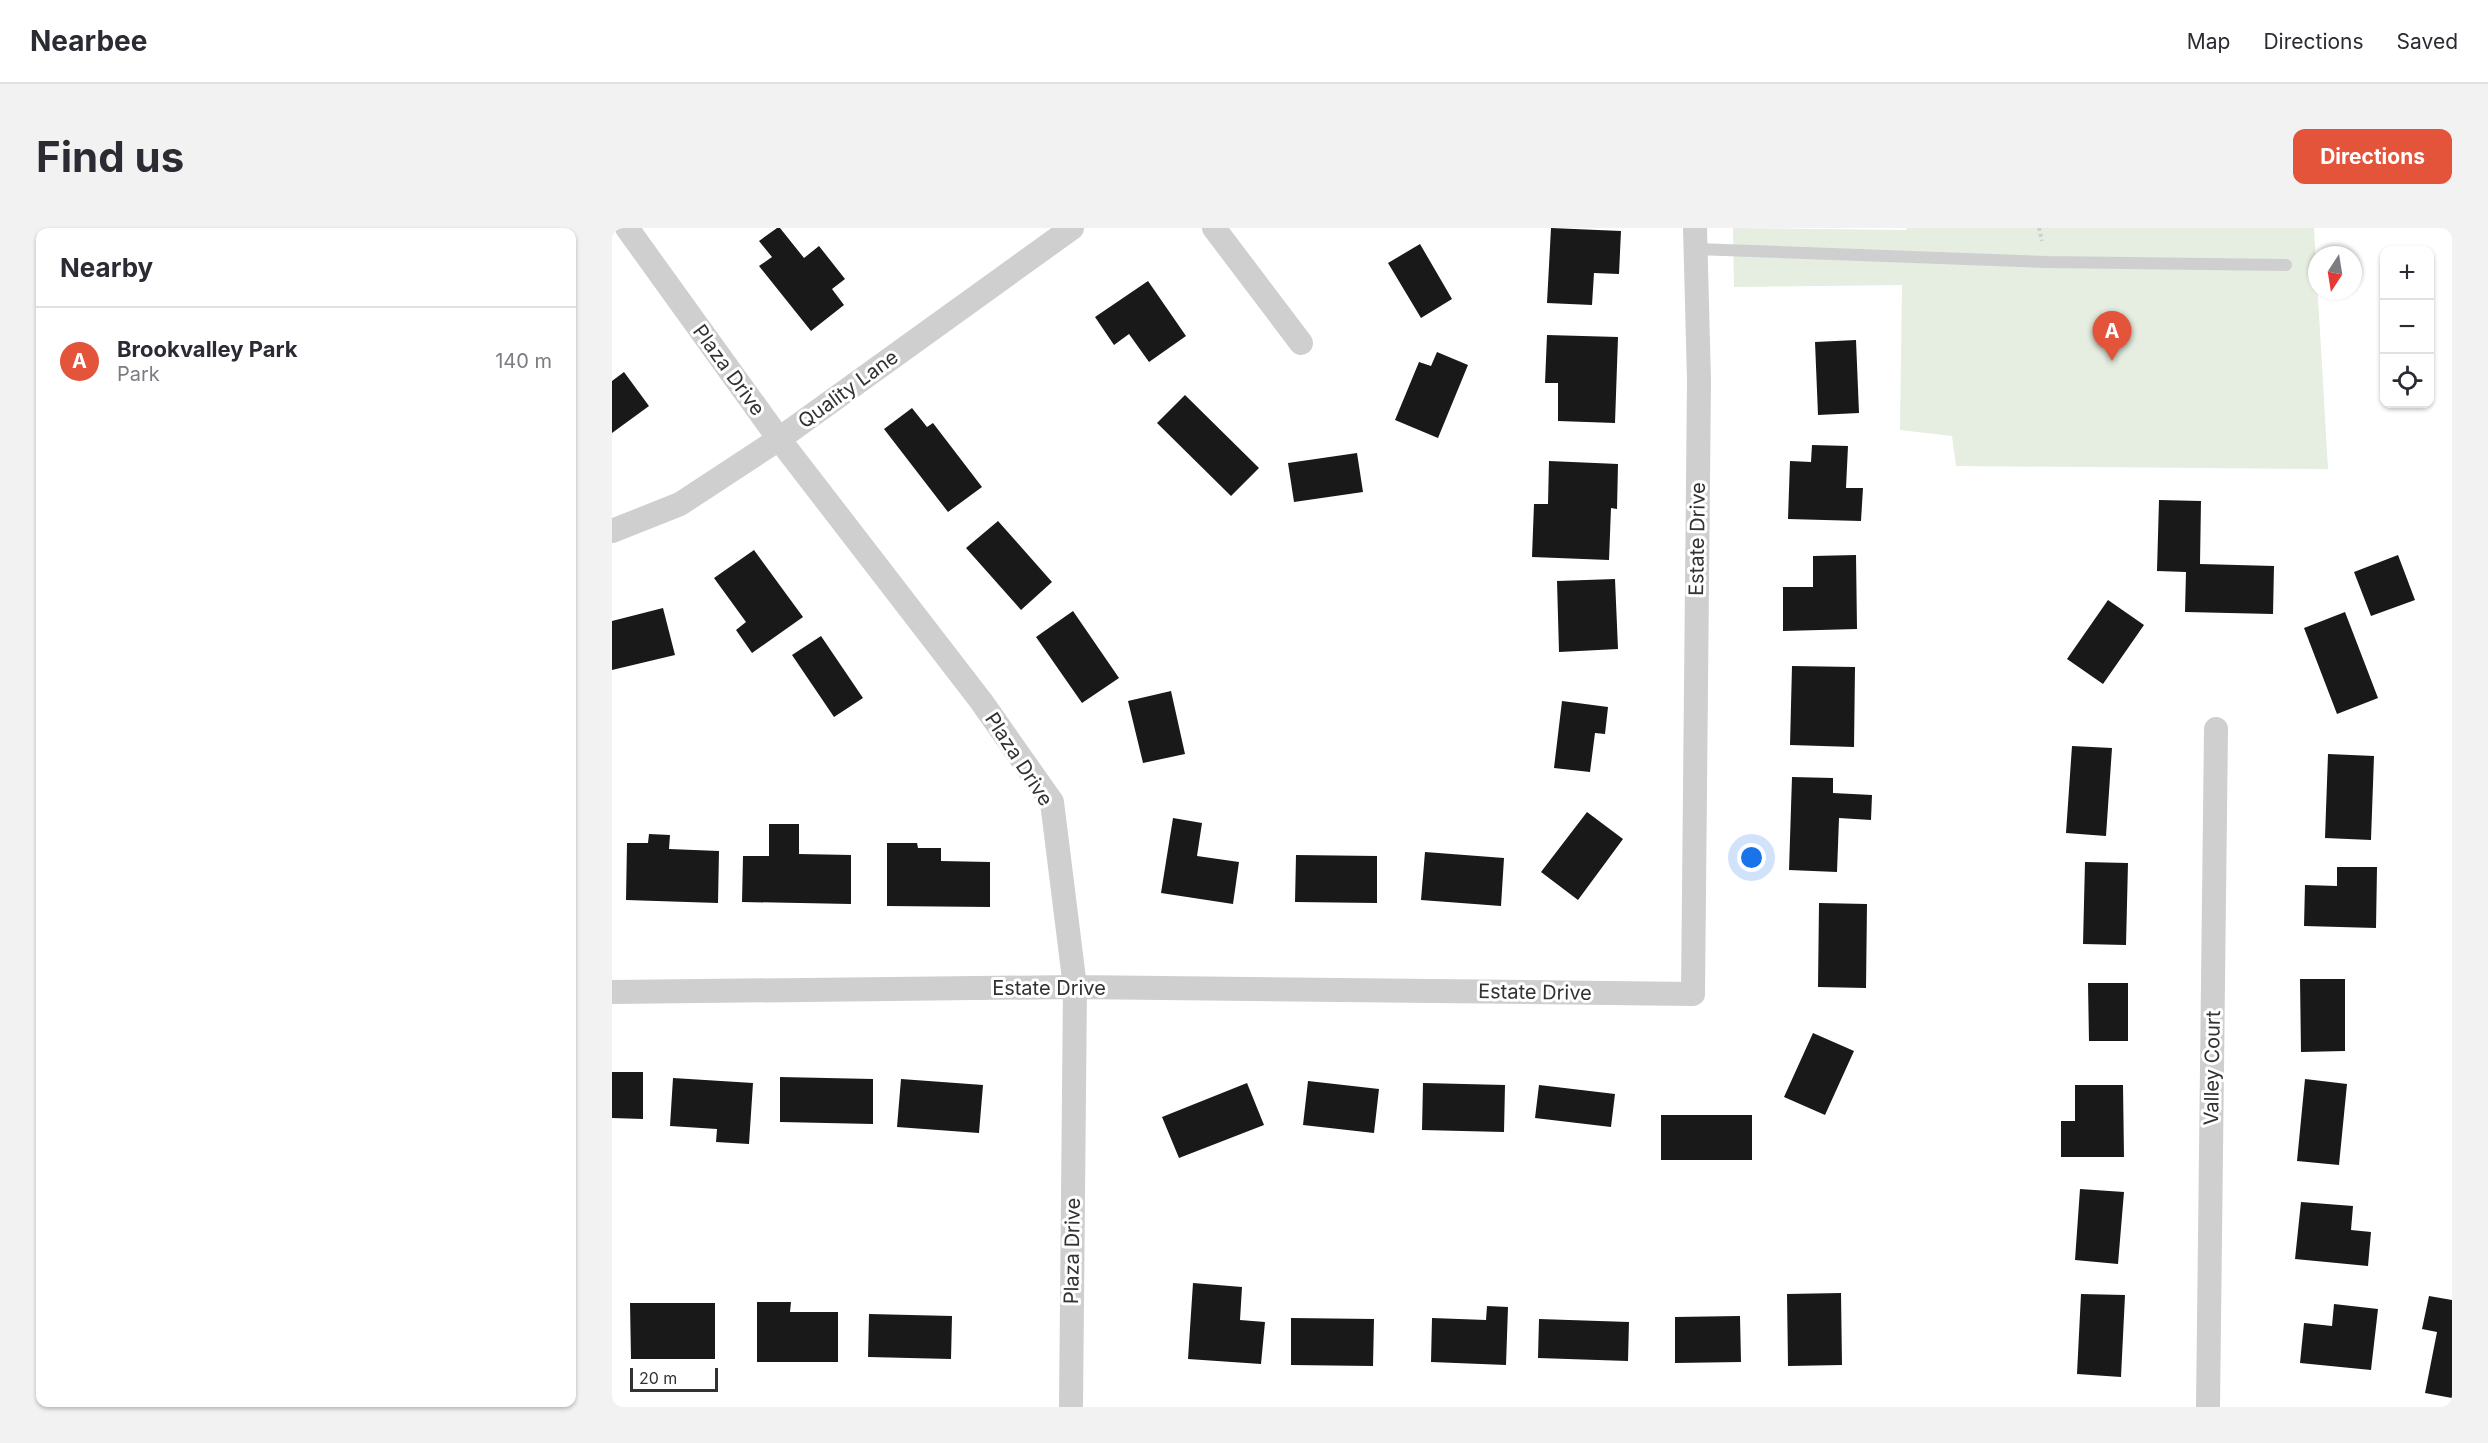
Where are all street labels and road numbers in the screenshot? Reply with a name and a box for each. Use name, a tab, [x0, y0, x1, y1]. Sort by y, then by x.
street label: Plaza Drive	[688, 320, 770, 420]
street label: Quality Lane	[793, 345, 903, 433]
street label: Estate Drive	[1684, 482, 1710, 596]
street label: Plaza Drive	[980, 708, 1058, 810]
street label: Estate Drive	[992, 976, 1106, 1000]
street label: Estate Drive	[1478, 979, 1592, 1005]
street label: Valley Court	[2199, 1010, 2225, 1126]
street label: Plaza Drive	[1059, 1198, 1085, 1304]

